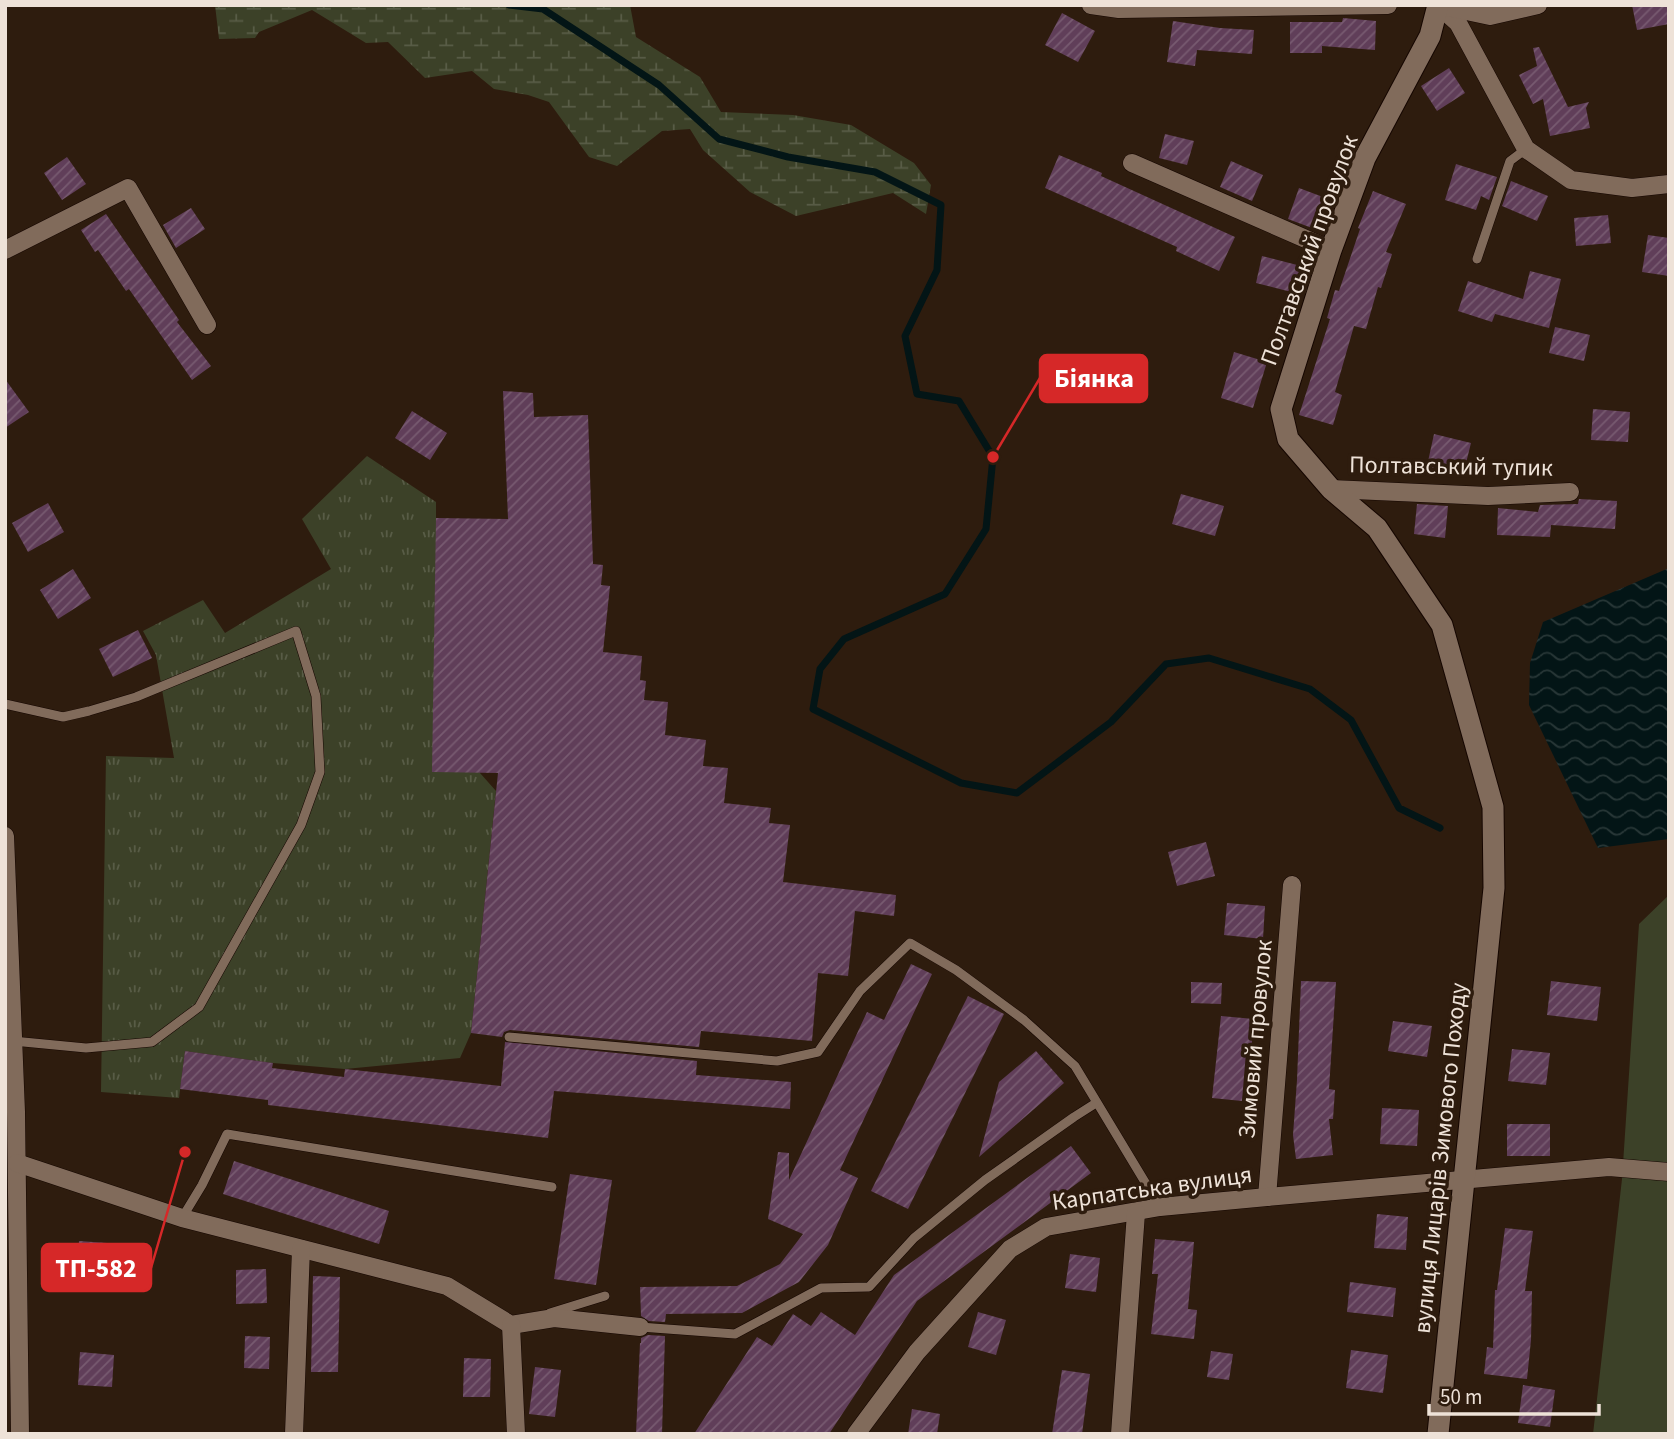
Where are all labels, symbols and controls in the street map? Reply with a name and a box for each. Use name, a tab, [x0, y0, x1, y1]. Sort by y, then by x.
street label: Полтавський провулок	[1251, 130, 1367, 370]
callout: Біянка	[1040, 355, 1147, 402]
text: Біянка	[1054, 360, 1134, 397]
street label: Полтавський тупик	[1349, 447, 1553, 486]
street label: Зимовий провулок	[1229, 938, 1282, 1140]
street label: вулиця Лицарів Зимового Походу	[1405, 981, 1476, 1335]
street label: Карпатська вулиця	[1050, 1157, 1254, 1220]
callout: ТП-582	[42, 1244, 151, 1291]
text: ТП-582	[55, 1250, 137, 1287]
scale bar	[1429, 1372, 1599, 1416]
text: 50 m	[1440, 1382, 1482, 1412]

